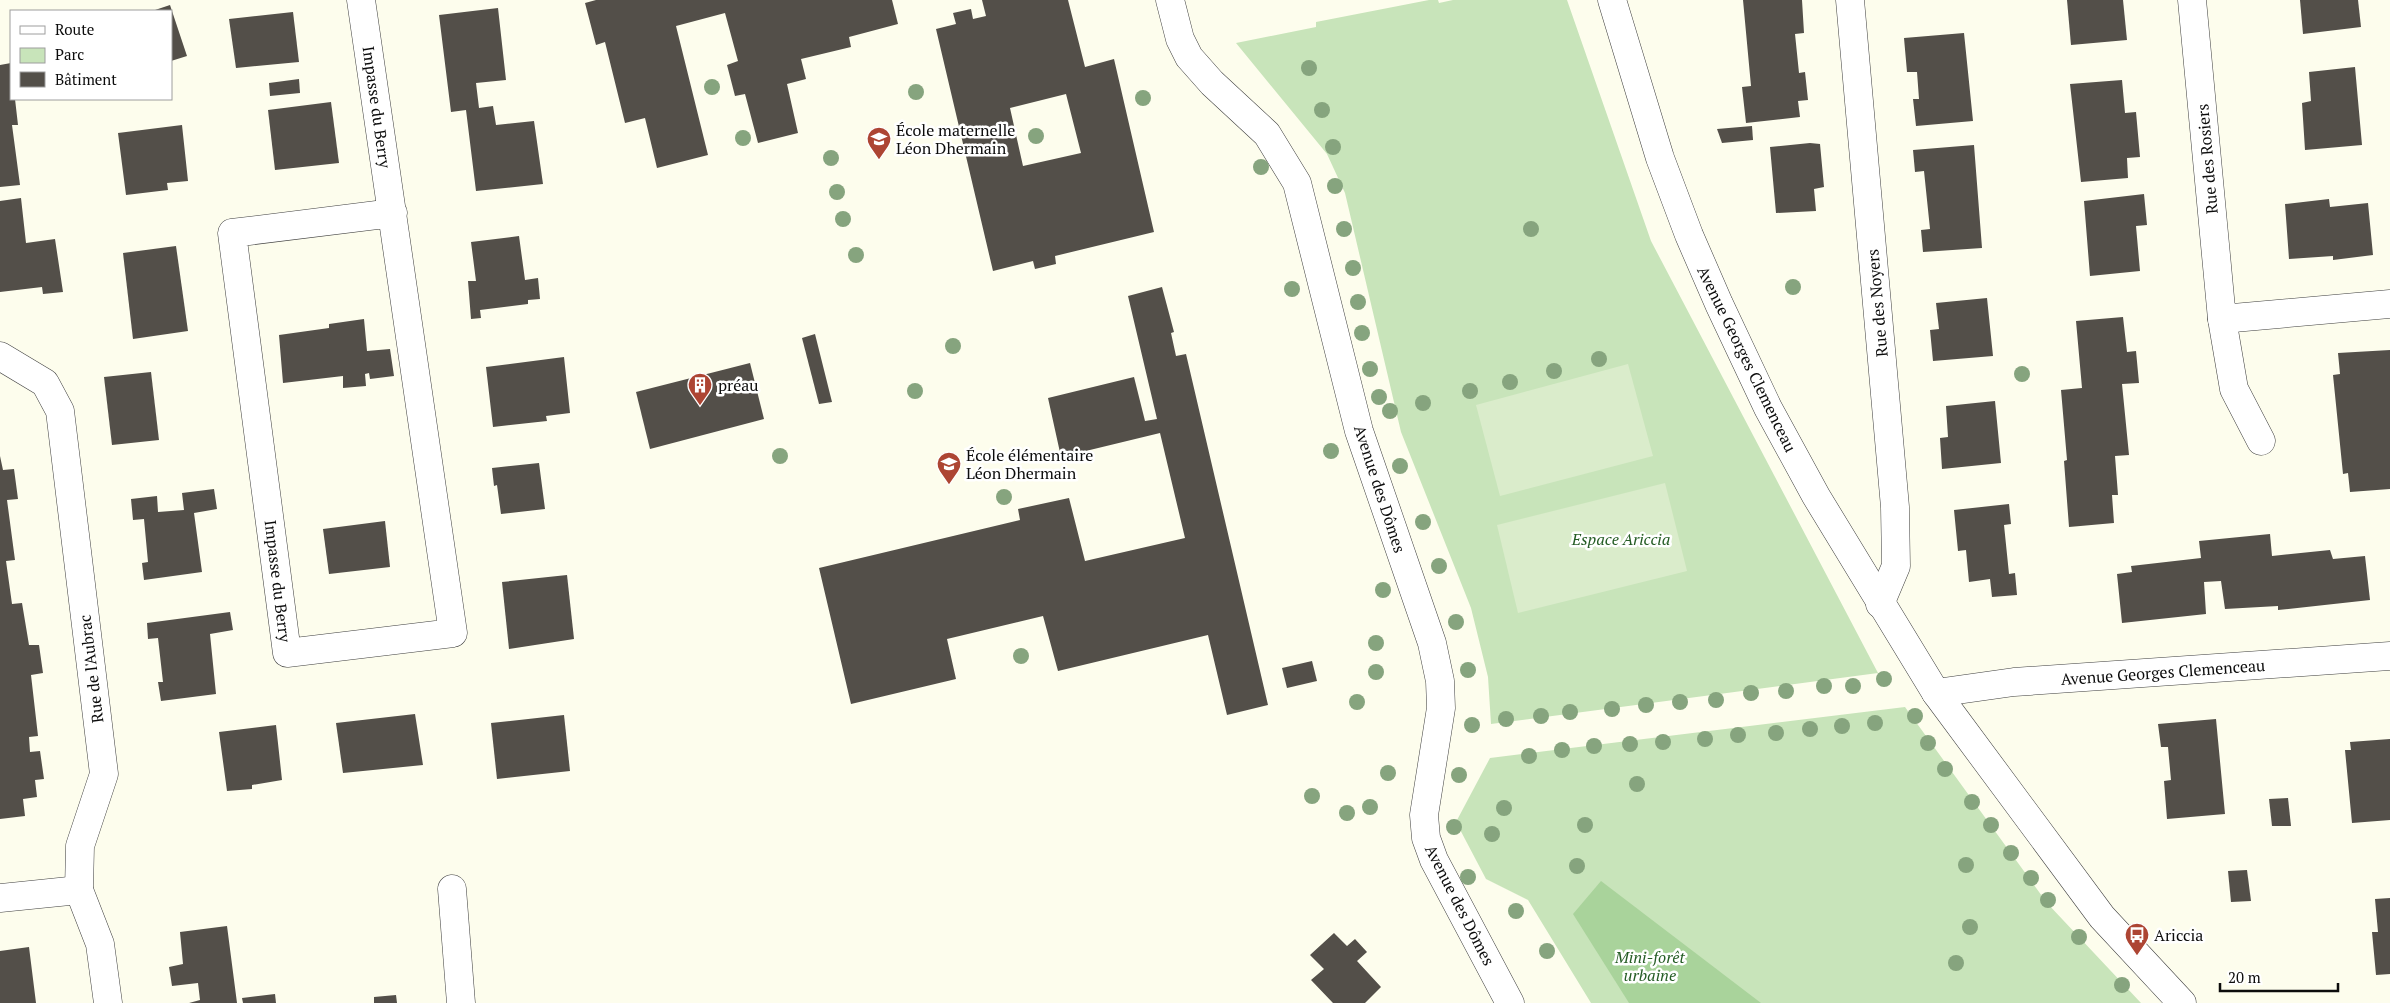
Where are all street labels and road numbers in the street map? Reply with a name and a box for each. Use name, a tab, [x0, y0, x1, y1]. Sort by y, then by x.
street label: Impasse du Berry	[358, 45, 397, 170]
street label: Rue des Rosiers	[2191, 103, 2223, 215]
street label: Rue des Noyers	[1861, 248, 1893, 358]
street label: Avenue Georges Clemenceau	[1692, 262, 1802, 456]
street label: Avenue des Dômes	[1349, 422, 1411, 556]
street label: Impasse du Berry	[260, 519, 297, 644]
street label: Rue de l'Aubrac	[73, 614, 109, 724]
street label: Avenue Georges Clemenceau	[2060, 654, 2266, 690]
street label: Avenue des Dômes	[1420, 841, 1500, 969]

